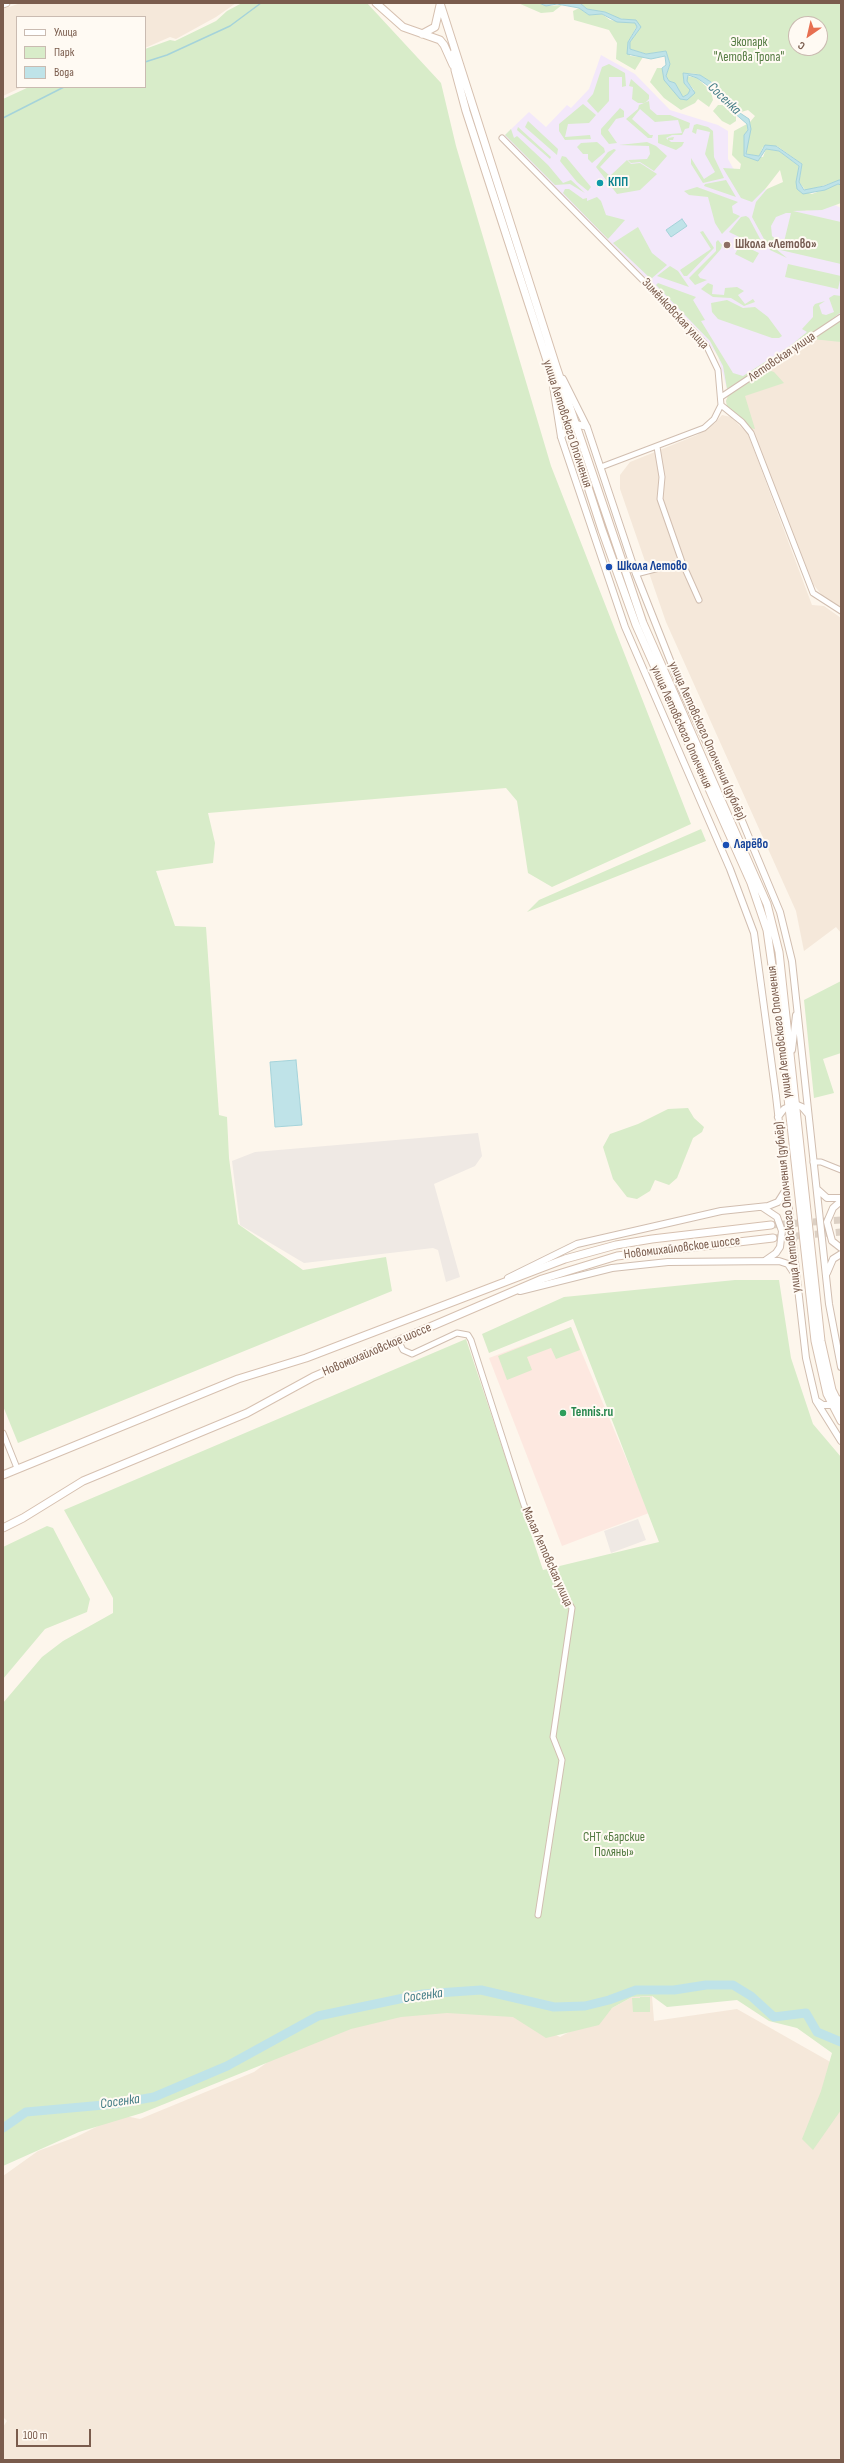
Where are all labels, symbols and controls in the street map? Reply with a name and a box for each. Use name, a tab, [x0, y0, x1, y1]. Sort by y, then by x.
legend	[16, 16, 146, 88]
north arrow	[788, 16, 828, 56]
text: Улица	[54, 25, 77, 40]
park label: Экопарк "Летова Тропа"	[714, 35, 784, 66]
text: С	[796, 39, 808, 53]
text: Парк	[54, 45, 74, 60]
text: Вода	[54, 65, 74, 80]
water label: Сосенка	[704, 79, 744, 119]
place label: КПП	[608, 175, 628, 191]
marker: КПП	[595, 178, 605, 188]
place label: Школа «Летово»	[735, 237, 817, 253]
marker: Школа «Летово»	[722, 240, 732, 250]
street label: Зимёнковская улица	[638, 275, 712, 353]
street label: Летовская улица	[745, 329, 819, 385]
street label: улица Летовского Ополчения	[539, 358, 595, 490]
place label: Школа Летово	[617, 559, 687, 575]
marker: Школа Летово	[604, 562, 614, 572]
street label: улица Летовского Ополчения (дублёр)	[665, 659, 749, 823]
street label: улица Летовского Ополчения	[647, 663, 715, 791]
place label: Ларёво	[734, 837, 768, 853]
marker: Ларёво	[721, 840, 731, 850]
street label: улица Летовского Ополчения	[764, 965, 796, 1099]
street label: улица Летовского Ополчения (дублёр)	[771, 1121, 805, 1293]
street label: Новомихайловское шоссе	[623, 1233, 741, 1263]
street label: Новомихайловское шоссе	[320, 1320, 434, 1380]
place label: Tennis.ru	[571, 1405, 613, 1421]
marker: Tennis.ru	[558, 1408, 568, 1418]
street label: Малая Летовская улица	[518, 1505, 576, 1609]
park label: СНТ «Барские Поляны»	[583, 1830, 645, 1861]
water label: Сосенка	[402, 1985, 444, 2007]
water label: Сосенка	[99, 2091, 141, 2113]
scale bar	[18, 2421, 93, 2447]
text: 100 m	[23, 2428, 48, 2443]

